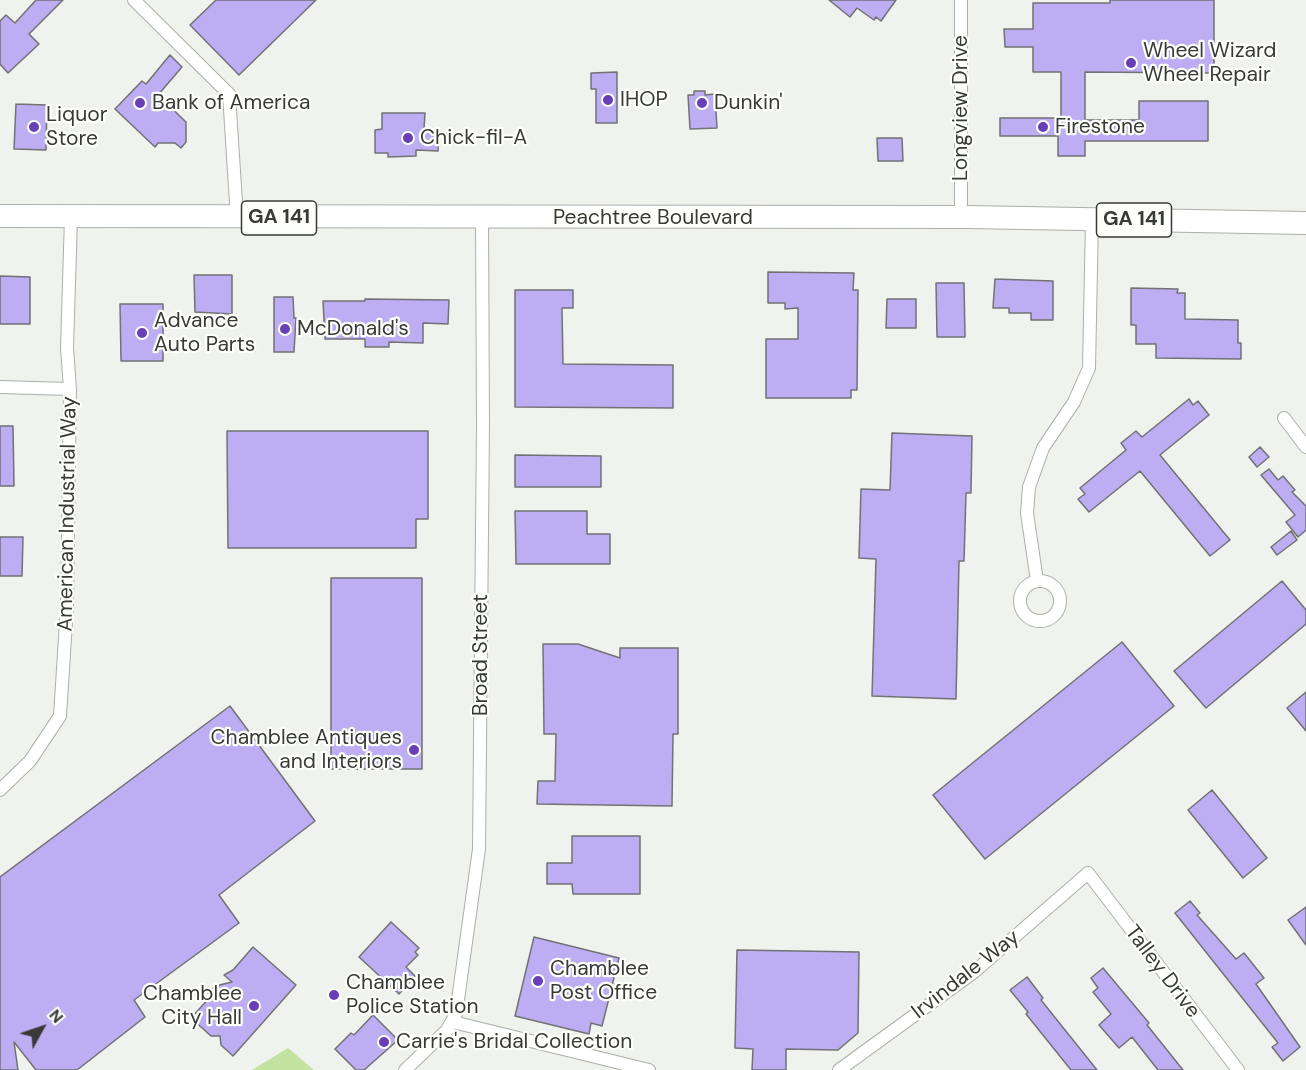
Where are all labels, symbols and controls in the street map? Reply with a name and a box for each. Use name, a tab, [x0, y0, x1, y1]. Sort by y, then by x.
street label: Longview Drive	[948, 35, 974, 181]
place label: Wheel Wizard Wheel Repair	[1143, 38, 1276, 88]
marker: Wheel Wizard Wheel Repair	[1124, 56, 1138, 70]
place label: IHOP	[620, 87, 668, 113]
place label: Bank of America	[152, 90, 310, 116]
place label: Dunkin'	[714, 90, 783, 116]
marker: IHOP	[601, 93, 615, 107]
marker: Bank of America	[133, 96, 147, 110]
marker: Dunkin'	[695, 96, 709, 110]
place label: Liquor Store	[46, 102, 108, 152]
place label: Firestone	[1055, 114, 1145, 140]
marker: Liquor Store	[27, 120, 41, 134]
marker: Firestone	[1036, 120, 1050, 134]
place label: Chick-fil-A	[420, 125, 527, 151]
marker: Chick-fil-A	[401, 131, 415, 145]
road number: GA 141	[242, 201, 316, 235]
road number: GA 141	[1096, 203, 1172, 237]
street label: Peachtree Boulevard	[553, 205, 753, 231]
place label: Advance Auto Parts	[154, 308, 255, 358]
place label: McDonald's	[297, 316, 409, 342]
marker: McDonald's	[278, 322, 292, 336]
marker: Advance Auto Parts	[135, 326, 149, 340]
street label: American Industrial Way	[53, 396, 83, 632]
street label: Broad Street	[468, 594, 494, 716]
place label: Chamblee Antiques and Interiors	[211, 725, 402, 775]
marker: Chamblee Antiques and Interiors	[407, 743, 421, 757]
street label: Talley Drive	[1119, 921, 1205, 1023]
street label: Irvindale Way	[907, 925, 1025, 1025]
place label: Chamblee Post Office	[550, 956, 657, 1006]
place label: Chamblee Police Station	[346, 970, 479, 1020]
marker: Chamblee Post Office	[531, 974, 545, 988]
place label: Chamblee City Hall	[143, 981, 242, 1031]
marker: Chamblee Police Station	[327, 988, 341, 1002]
north arrow	[12, 998, 72, 1058]
marker: Chamblee City Hall	[247, 999, 261, 1013]
text: N	[44, 1005, 68, 1027]
place label: Carrie's Bridal Collection	[396, 1029, 632, 1055]
marker: Carrie's Bridal Collection	[377, 1035, 391, 1049]

